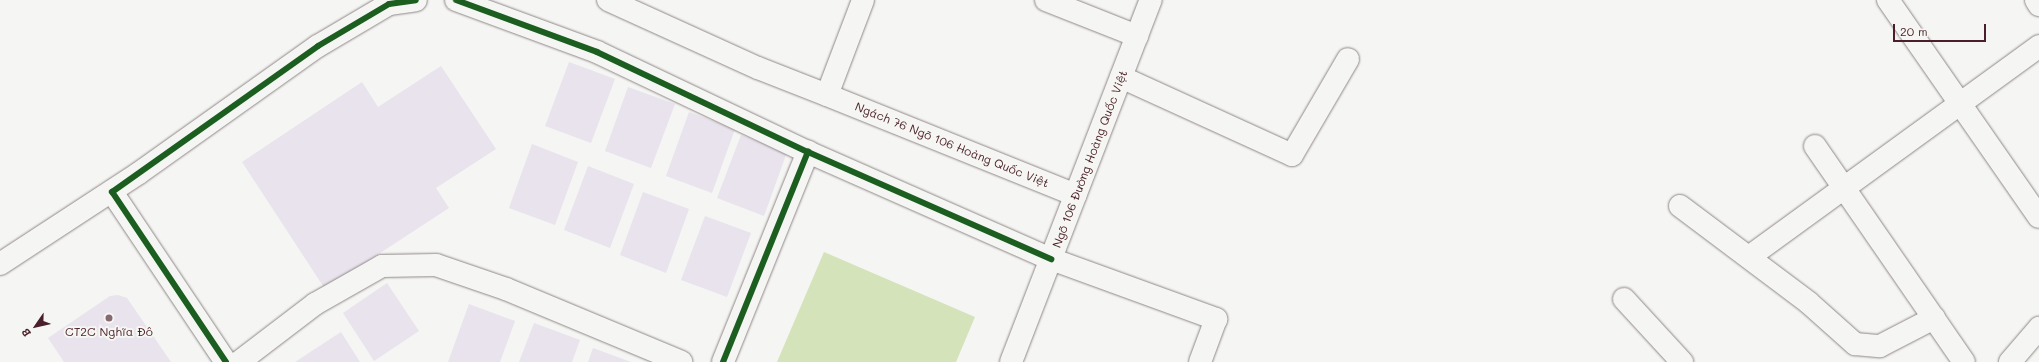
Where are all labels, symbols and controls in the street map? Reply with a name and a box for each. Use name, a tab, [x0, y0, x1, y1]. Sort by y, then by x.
scale bar	[1895, 16, 1988, 42]
text: 20 m	[1900, 23, 1928, 39]
street label: Ngõ 106 Đường Hoàng Quốc Việt	[1049, 68, 1131, 250]
street label: Ngách 76 Ngõ 106 Hoàng Quốc Việt	[853, 99, 1051, 191]
north arrow	[16, 306, 56, 346]
marker: CT2C Nghĩa Đô	[104, 313, 114, 323]
place label: CT2C Nghĩa Đô	[65, 325, 153, 339]
text: B	[17, 326, 34, 340]

